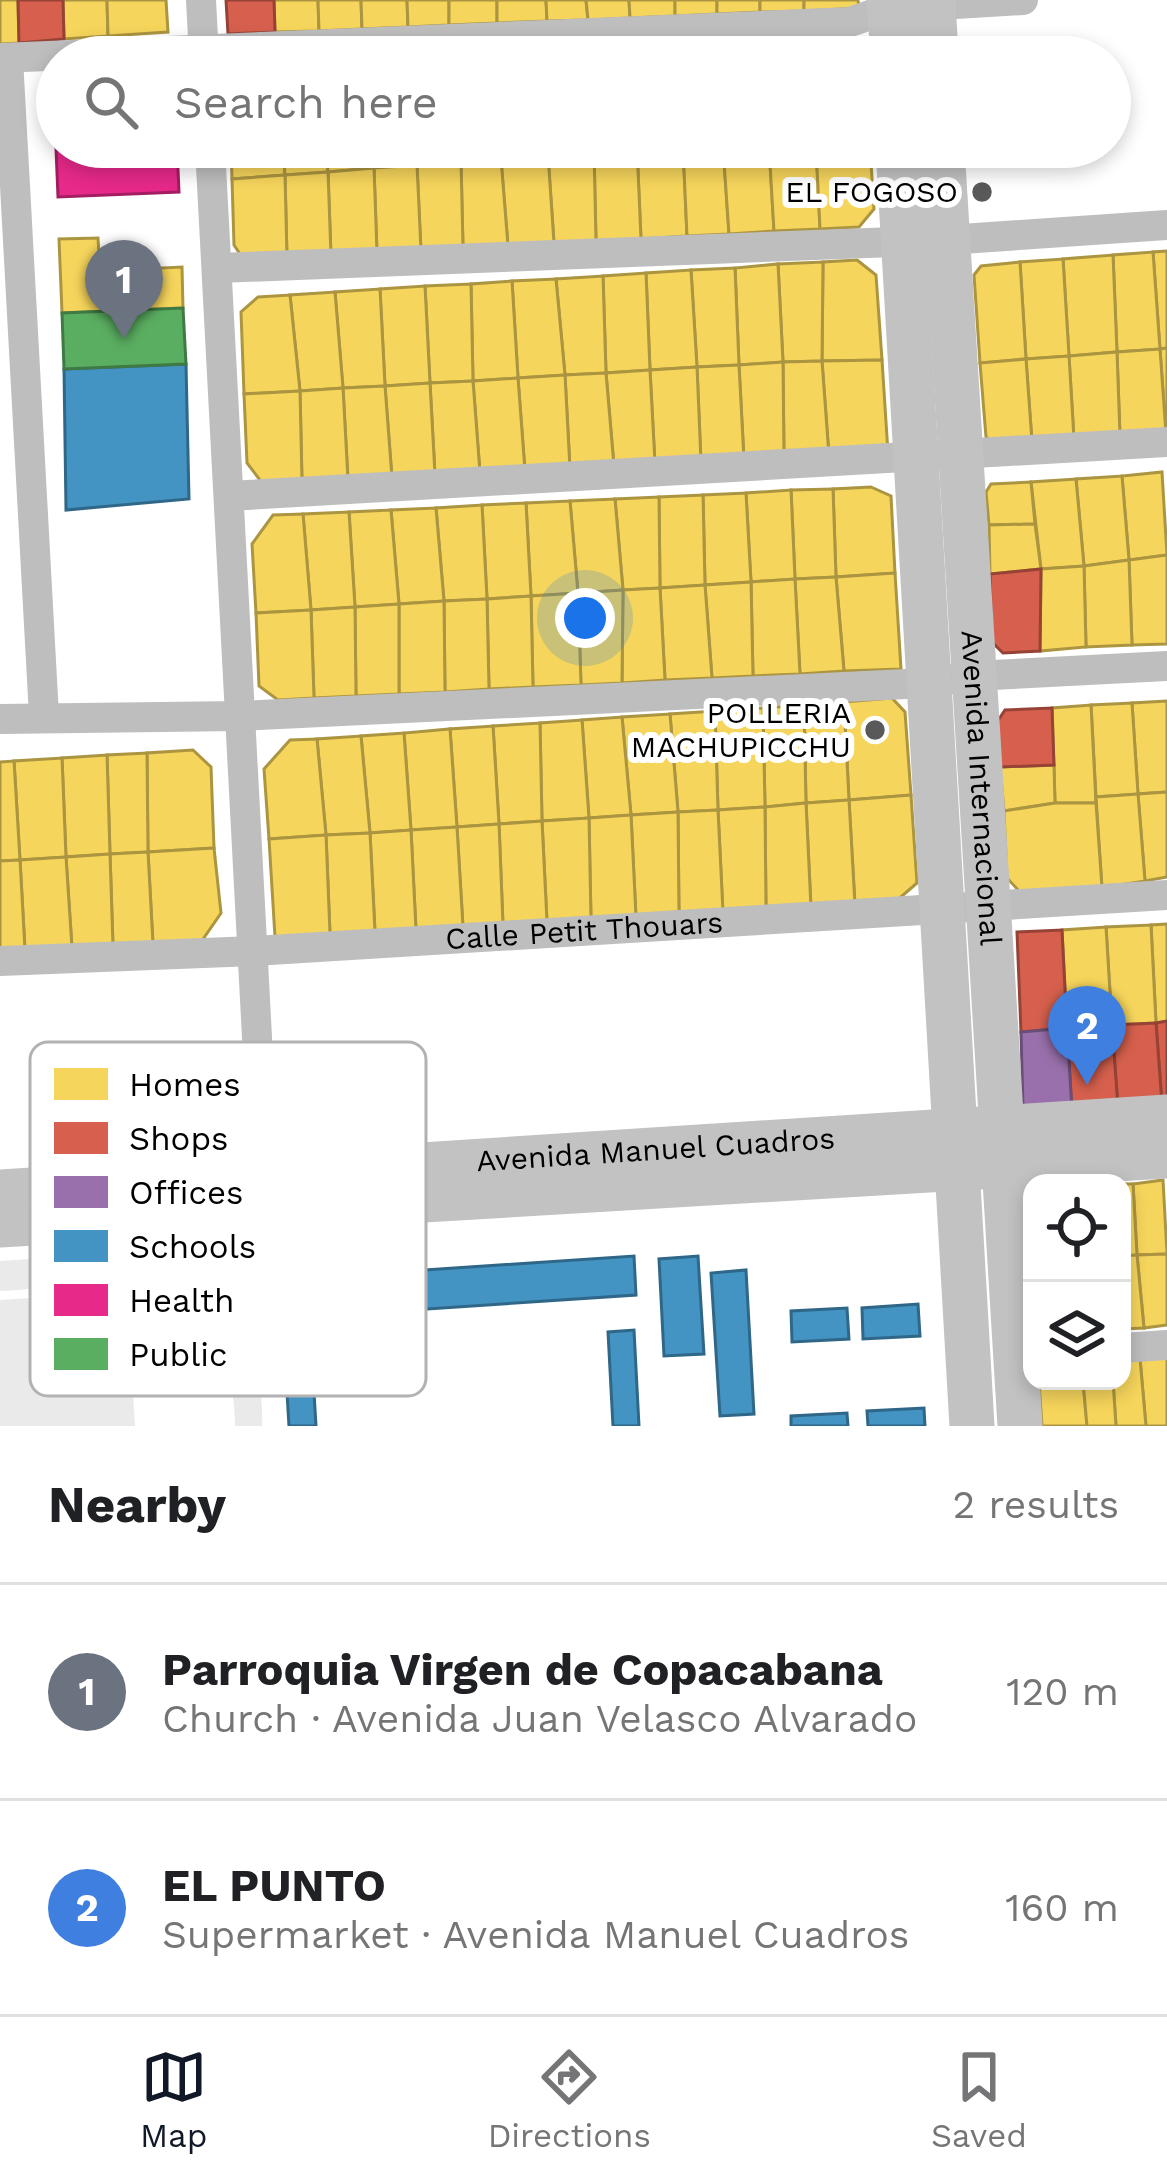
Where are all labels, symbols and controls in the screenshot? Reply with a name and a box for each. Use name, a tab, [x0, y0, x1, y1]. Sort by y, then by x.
search box	[36, 36, 1131, 168]
icon: search	[78, 69, 144, 135]
text: Search here	[174, 76, 438, 129]
place label: EL FOGOSO	[785, 174, 958, 209]
marker: EL FOGOSO	[969, 179, 995, 205]
pin: 1	[85, 240, 163, 339]
your location	[555, 588, 615, 648]
street label: Avenida Internacional	[954, 629, 1009, 947]
place label: POLLERIA MACHUPICCHU	[631, 695, 851, 764]
marker: POLLERIA MACHUPICCHU	[862, 717, 888, 743]
street label: Calle Petit Thouars	[444, 904, 724, 956]
pin: 2	[1048, 986, 1126, 1085]
legend	[30, 1042, 426, 1396]
text: Homes	[129, 1065, 241, 1104]
text: Shops	[129, 1119, 228, 1158]
street label: Avenida Manuel Cuadros	[475, 1120, 836, 1178]
text: Offices	[129, 1173, 243, 1212]
map controls	[1023, 1174, 1131, 1390]
button: locate	[1023, 1174, 1131, 1282]
text: Schools	[129, 1227, 256, 1266]
text: Health	[129, 1281, 234, 1320]
button: layers	[1023, 1282, 1131, 1390]
text: Public	[129, 1335, 228, 1374]
text: Nearby	[48, 1475, 226, 1534]
text: 2 results	[953, 1482, 1119, 1527]
text: Parroquia Virgen de Copacabana	[162, 1643, 883, 1696]
text: 1	[79, 1669, 95, 1714]
text: 120 m	[1006, 1669, 1119, 1714]
text: Church · Avenida Juan Velasco Alvarado	[162, 1696, 917, 1741]
text: EL PUNTO	[162, 1859, 386, 1912]
text: 2	[75, 1885, 99, 1930]
text: 160 m	[1005, 1885, 1119, 1930]
text: Supermarket · Avenida Manuel Cuadros	[162, 1912, 909, 1957]
tab: Map	[140, 2044, 207, 2155]
tab: Directions	[488, 2044, 651, 2155]
tab: Saved	[931, 2044, 1027, 2155]

